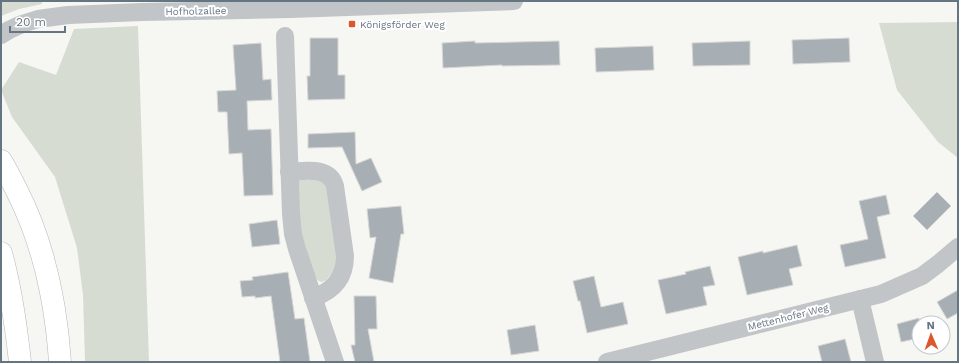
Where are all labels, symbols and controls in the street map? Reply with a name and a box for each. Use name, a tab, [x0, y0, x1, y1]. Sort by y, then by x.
street label: Hofholzallee	[165, 5, 227, 17]
scale bar	[10, 8, 65, 34]
text: 20 m	[16, 15, 46, 29]
marker: Königsförder Weg	[347, 19, 357, 29]
place label: Königsförder Weg	[360, 19, 445, 30]
street label: Mettenhofer Weg	[746, 301, 830, 332]
north arrow	[911, 315, 951, 355]
text: N	[926, 319, 935, 332]

